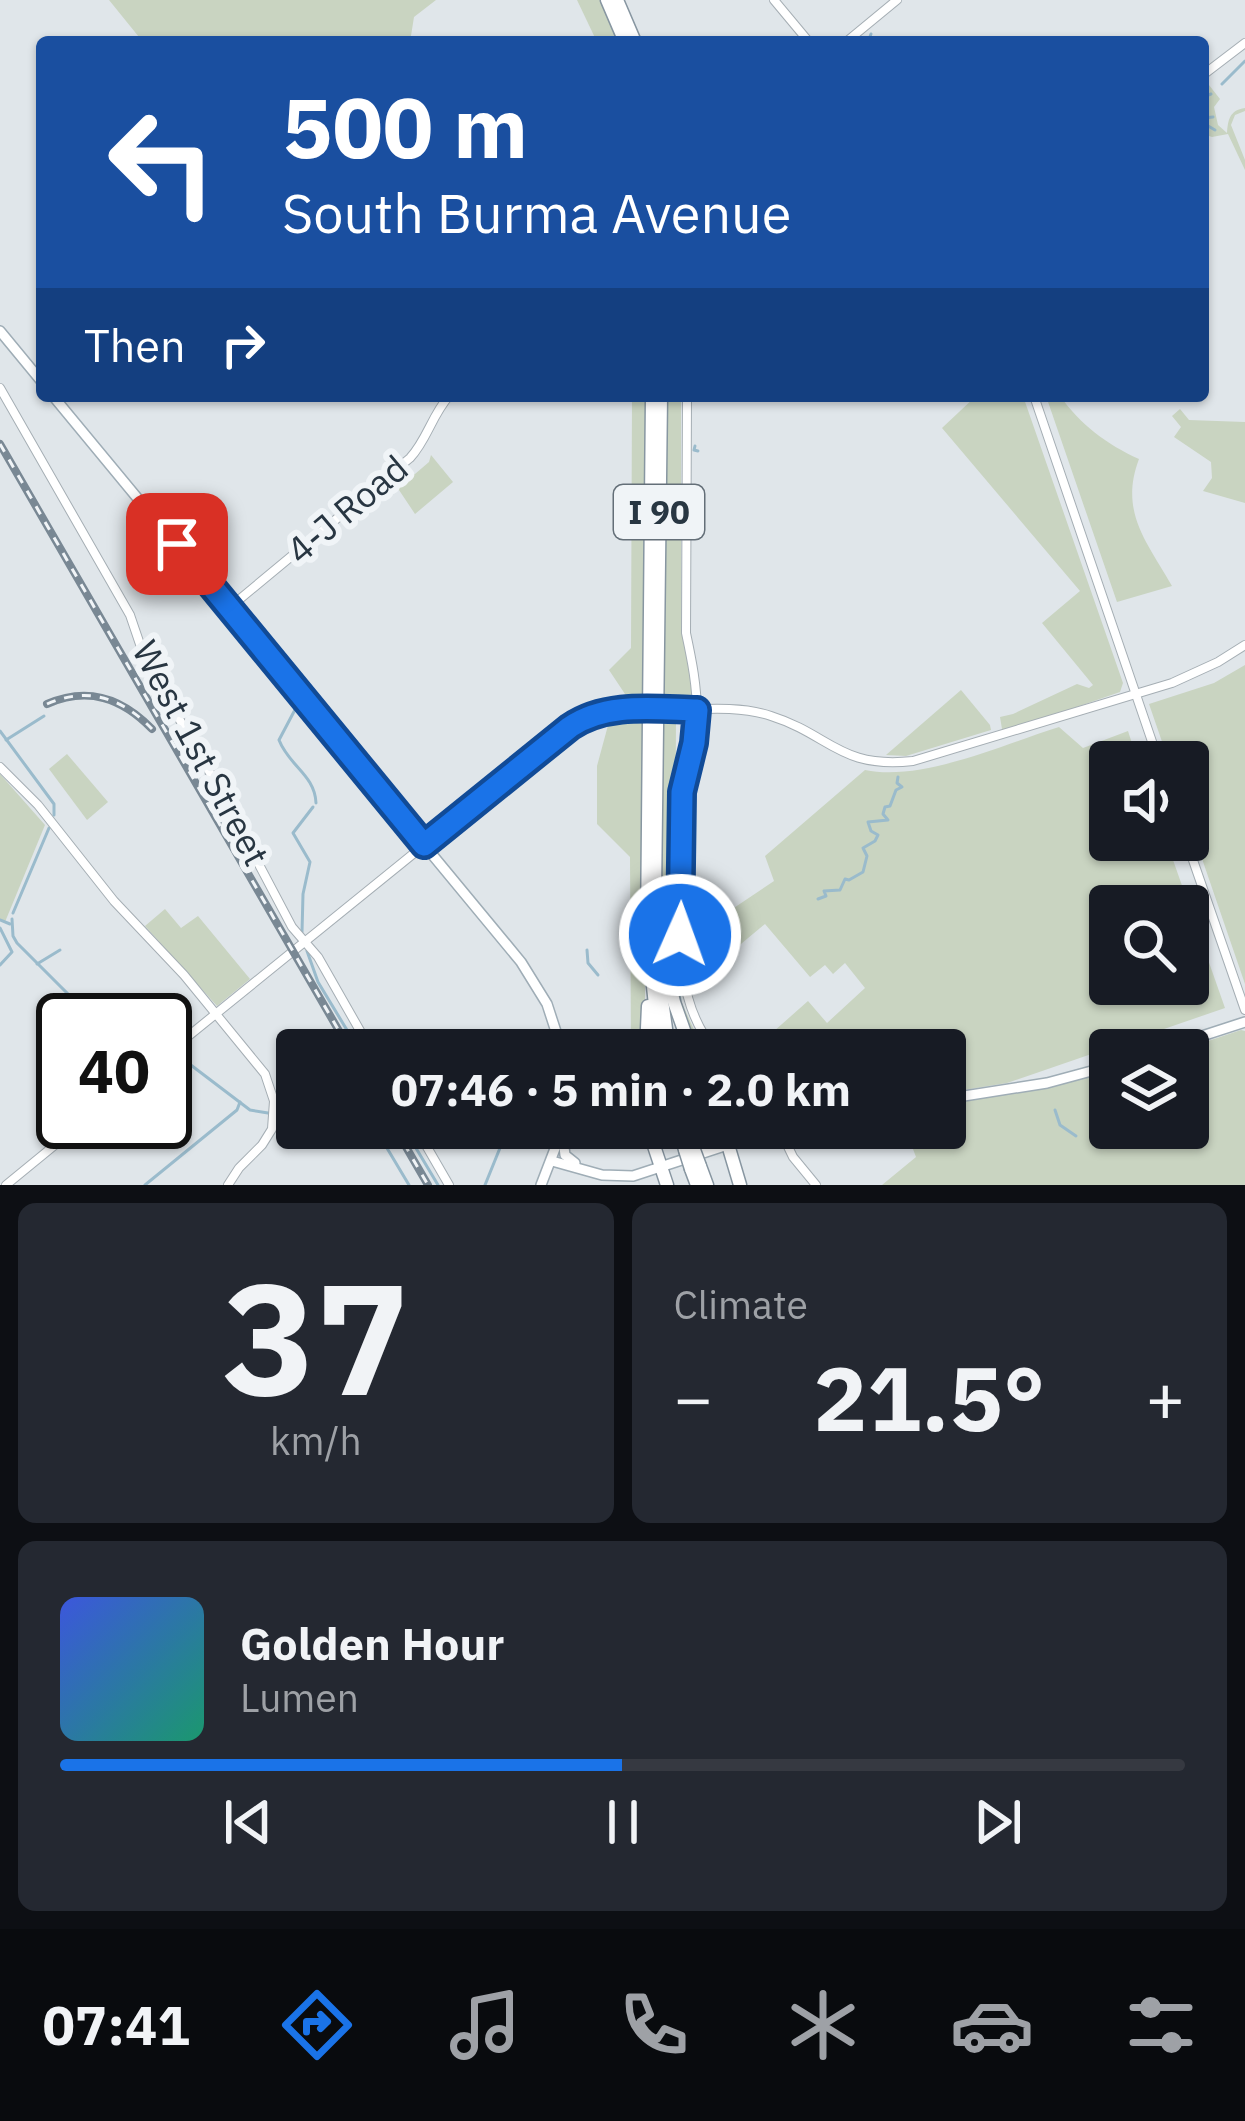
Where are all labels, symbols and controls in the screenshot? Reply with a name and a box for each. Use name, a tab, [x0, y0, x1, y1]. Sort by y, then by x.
text: 500 m	[282, 72, 528, 181]
icon: left	[84, 84, 240, 240]
text: South Burma Avenue	[282, 178, 791, 248]
icon: right	[210, 312, 276, 378]
text: Then	[84, 316, 186, 374]
street label: 4-J Road	[276, 444, 417, 573]
road number: I 90	[614, 485, 704, 539]
pin	[126, 493, 228, 595]
icon: arrive	[144, 511, 210, 577]
street label: West 1st Street	[122, 632, 281, 873]
map controls	[1089, 741, 1209, 1149]
button: sound	[1089, 741, 1209, 861]
position arrow	[617, 872, 743, 998]
button: search	[1089, 885, 1209, 1005]
speed limit sign: 40	[36, 993, 192, 1149]
button: layers	[1089, 1029, 1209, 1149]
text: 07:46 · 5 min · 2.0 km	[391, 1060, 851, 1118]
text: 37	[222, 1235, 409, 1438]
text: Climate	[674, 1279, 808, 1330]
text: 21.5°	[813, 1339, 1045, 1456]
text: −	[674, 1354, 713, 1440]
text: +	[1145, 1354, 1185, 1440]
text: km/h	[270, 1415, 362, 1466]
text: Golden Hour	[240, 1614, 504, 1672]
text: Lumen	[240, 1672, 359, 1723]
icon: previous	[215, 1789, 281, 1855]
icon: pause	[590, 1789, 656, 1855]
icon: next	[965, 1789, 1031, 1855]
icon: directions	[275, 1983, 359, 2067]
icon: music	[443, 1983, 527, 2067]
icon: phone	[612, 1983, 696, 2067]
icon: climate	[781, 1983, 865, 2067]
icon: car	[950, 1983, 1034, 2067]
icon: filters	[1119, 1983, 1203, 2067]
text: 07:41	[42, 1990, 190, 2060]

